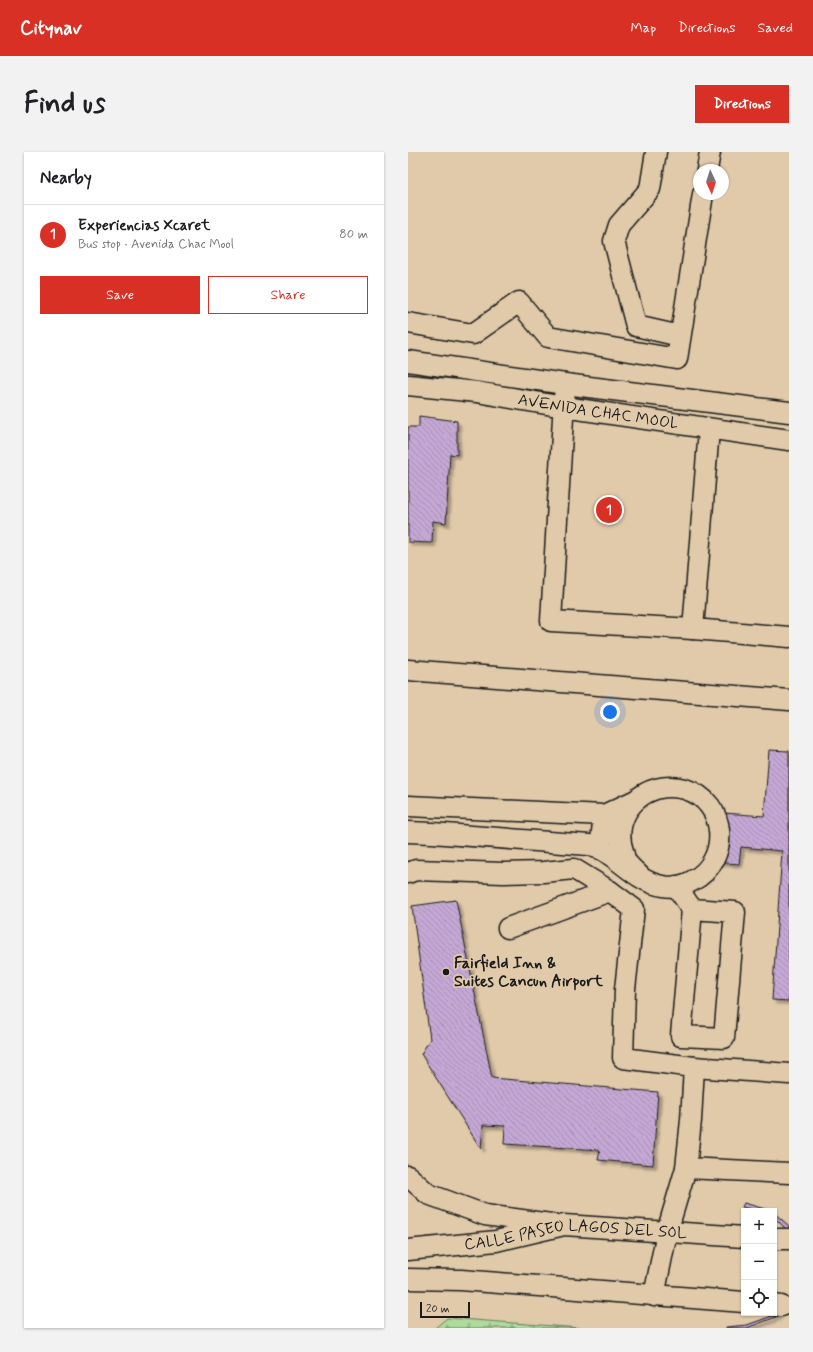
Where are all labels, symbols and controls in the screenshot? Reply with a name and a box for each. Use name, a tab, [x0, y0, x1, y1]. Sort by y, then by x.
text: Citynav	[20, 16, 82, 41]
text: Map	[630, 19, 656, 37]
text: Directions	[678, 19, 736, 37]
text: Saved	[758, 19, 793, 37]
button: Directions	[695, 85, 789, 123]
text: Find us	[24, 86, 105, 123]
north arrow	[693, 164, 729, 200]
text: Nearby	[40, 167, 92, 189]
text: Experiencias Xcaret	[78, 216, 210, 236]
text: 1	[50, 226, 56, 243]
text: 80 m	[339, 226, 368, 243]
text: Bus stop · Avenida Chac Mool	[78, 236, 234, 253]
button: Save	[40, 276, 200, 314]
button: Share	[208, 276, 368, 314]
street label: AVENIDA CHAC MOOL	[516, 389, 680, 434]
pin: 1	[596, 495, 622, 525]
your location	[600, 702, 620, 722]
place label: Fairfield Inn & Suites Cancun Airport	[454, 953, 603, 992]
marker: Fairfield Inn & Suites Cancun Airport	[441, 967, 451, 977]
map controls	[741, 1208, 777, 1316]
button: +	[741, 1208, 777, 1244]
street label: CALLE PASEO LAGOS DEL SOL	[463, 1215, 688, 1255]
button: −	[741, 1244, 777, 1280]
button: locate	[741, 1280, 777, 1316]
scale bar	[420, 1300, 470, 1319]
text: 20 m	[426, 1302, 449, 1316]

